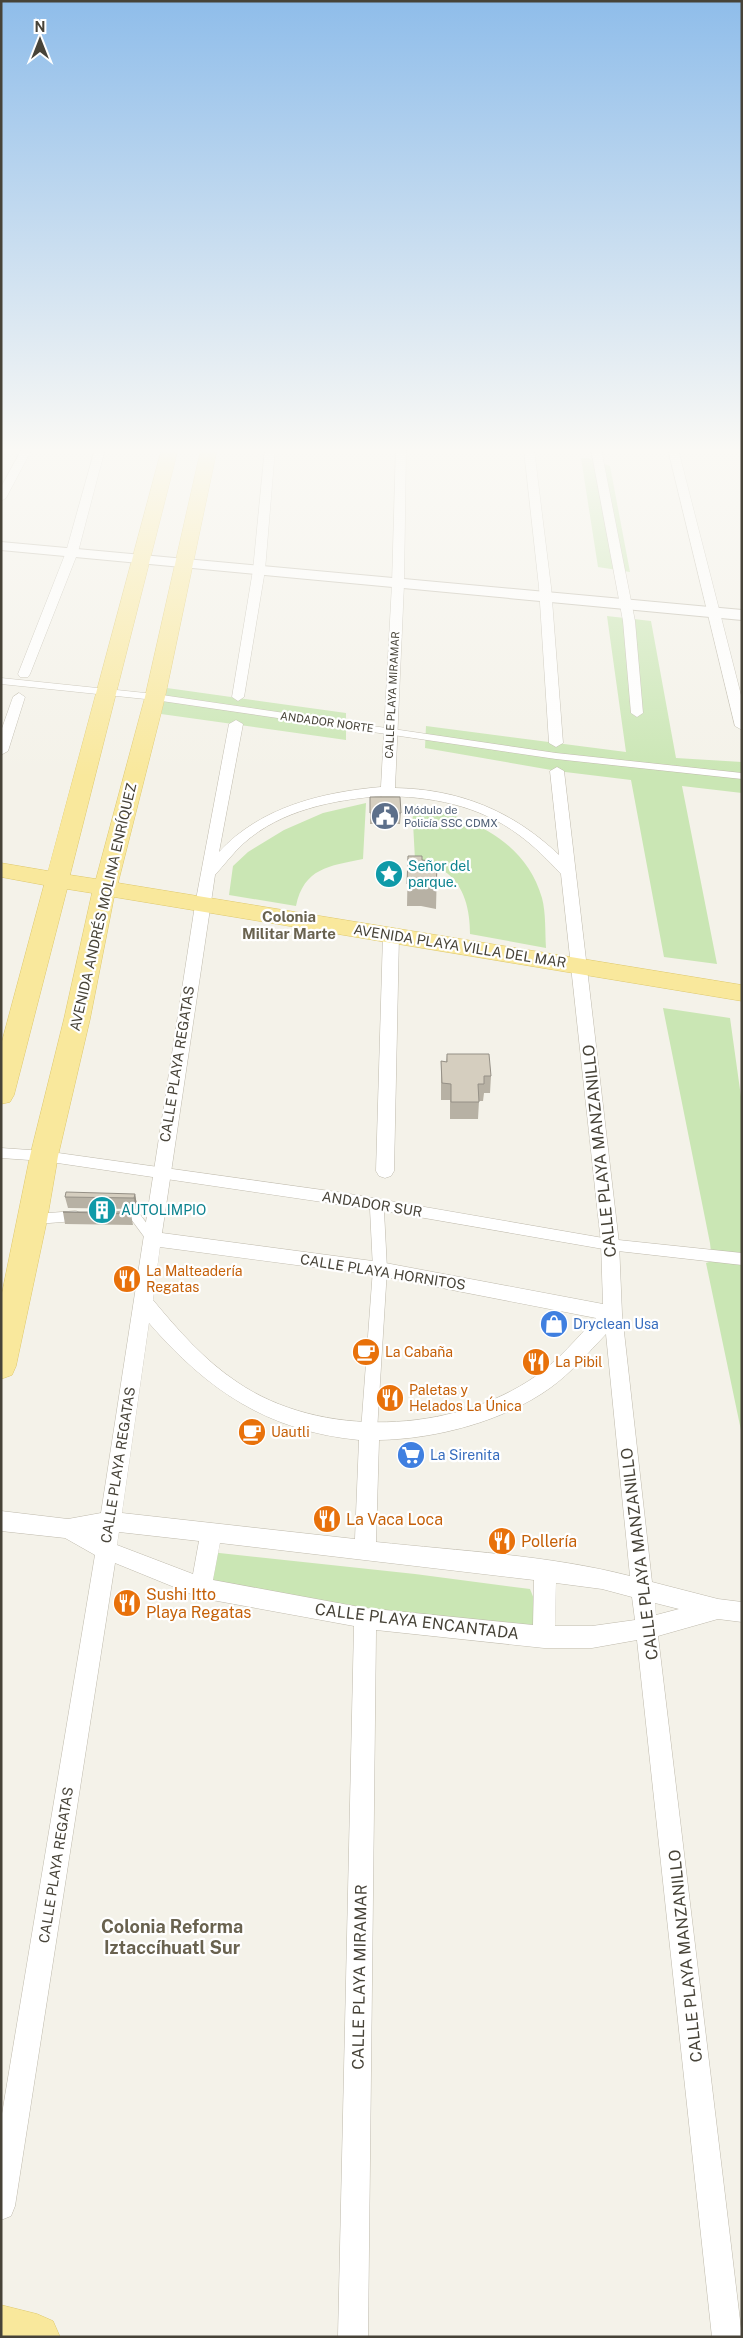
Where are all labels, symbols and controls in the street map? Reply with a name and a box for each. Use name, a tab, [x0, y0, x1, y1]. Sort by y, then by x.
north arrow	[15, 15, 65, 65]
text: N	[35, 19, 45, 35]
street label: CALLE PLAYA MIRAMAR	[383, 631, 401, 759]
street label: ANDADOR NORTE	[280, 710, 375, 735]
street label: AVENIDA ANDRÉS MOLINA ENRÍQUEZ	[66, 781, 139, 1033]
public building icon: Módulo de Policía SSC CDMX	[370, 801, 400, 831]
place label: Módulo de Policía SSC CDMX	[404, 804, 498, 829]
place label: Señor del parque.	[408, 858, 471, 890]
place icon: Señor del parque.	[374, 859, 404, 889]
district label: Colonia Militar Marte	[242, 908, 336, 942]
street label: AVENIDA PLAYA VILLA DEL MAR	[353, 921, 567, 971]
street label: CALLE PLAYA REGATAS	[157, 985, 197, 1143]
street label: CALLE PLAYA MANZANILLO	[579, 1044, 620, 1258]
street label: ANDADOR SUR	[321, 1188, 423, 1220]
building icon: AUTOLIMPIO	[87, 1195, 117, 1225]
place label: AUTOLIMPIO	[121, 1202, 206, 1218]
street label: CALLE PLAYA HORNITOS	[299, 1251, 467, 1293]
place label: La Malteadería Regatas	[146, 1263, 243, 1295]
restaurant icon: La Malteadería Regatas	[112, 1264, 142, 1294]
shop icon: Dryclean Usa	[539, 1309, 569, 1339]
place label: Dryclean Usa	[573, 1316, 659, 1332]
cafe icon: La Cabaña	[351, 1337, 381, 1367]
place label: La Cabaña	[385, 1344, 453, 1360]
restaurant icon: La Pibil	[521, 1347, 551, 1377]
place label: La Pibil	[555, 1354, 603, 1370]
place label: Paletas y Helados La Única	[409, 1382, 522, 1414]
restaurant icon: Paletas y Helados La Única	[375, 1383, 405, 1413]
street label: CALLE PLAYA REGATAS	[98, 1386, 138, 1544]
cafe icon: Uautli	[237, 1417, 267, 1447]
place label: Uautli	[271, 1424, 310, 1440]
supermarket icon: La Sirenita	[396, 1440, 426, 1470]
place label: La Sirenita	[430, 1447, 500, 1463]
street label: CALLE PLAYA MANZANILLO	[617, 1447, 662, 1661]
restaurant icon: La Vaca Loca	[312, 1504, 342, 1534]
place label: La Vaca Loca	[346, 1510, 443, 1529]
restaurant icon: Pollería	[487, 1526, 517, 1556]
place label: Pollería	[521, 1532, 577, 1551]
place label: Sushi Itto Playa Regatas	[146, 1585, 251, 1622]
restaurant icon: Sushi Itto Playa Regatas	[112, 1588, 142, 1618]
street label: CALLE PLAYA ENCANTADA	[314, 1600, 520, 1643]
street label: CALLE PLAYA REGATAS	[36, 1786, 76, 1944]
street label: CALLE PLAYA MANZANILLO	[665, 1849, 706, 2063]
street label: CALLE PLAYA MIRAMAR	[348, 1884, 371, 2070]
district label: Colonia Reforma Iztaccíhuatl Sur	[101, 1916, 243, 1958]

